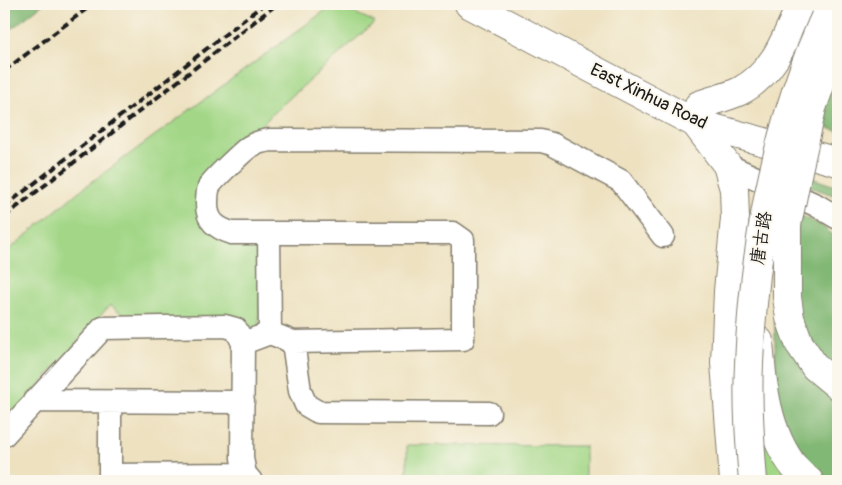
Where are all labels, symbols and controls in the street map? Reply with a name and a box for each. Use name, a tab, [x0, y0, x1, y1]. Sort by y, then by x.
street label: East Xinhua Road	[586, 58, 711, 135]
street label: 唐古路	[746, 210, 777, 267]

